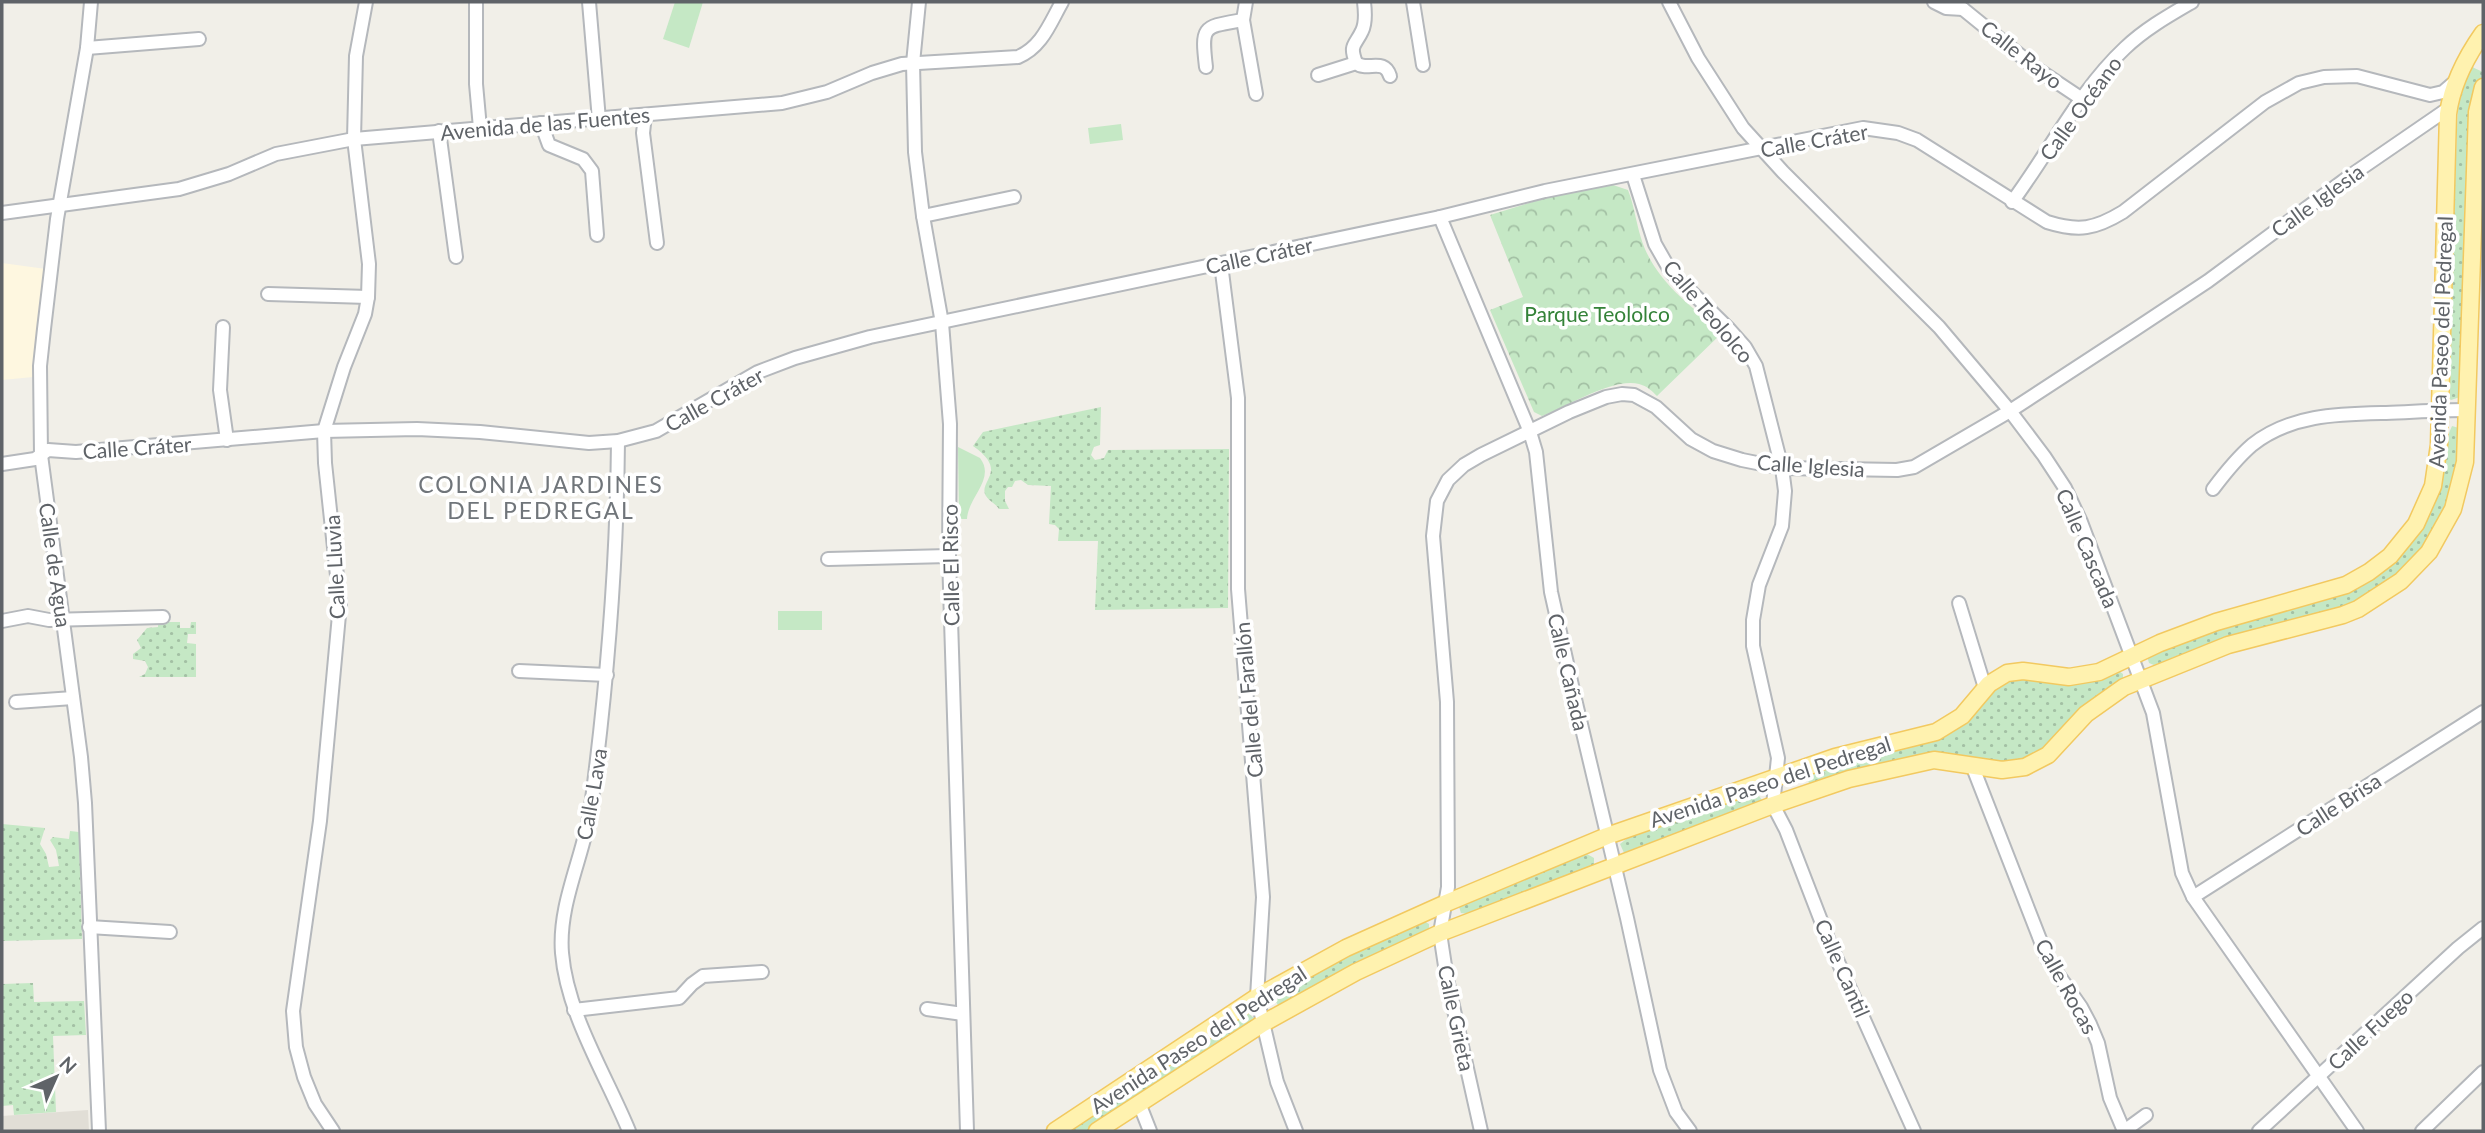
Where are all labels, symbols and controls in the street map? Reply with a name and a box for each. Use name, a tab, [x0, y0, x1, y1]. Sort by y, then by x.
street label: Calle Rayo	[1976, 14, 2068, 94]
street label: Calle Océano	[2034, 51, 2126, 165]
street label: Avenida de las Fuentes	[439, 101, 651, 145]
street label: Calle Cráter	[1758, 118, 1870, 162]
street label: Calle Iglesia	[2266, 158, 2368, 242]
street label: Avenida Paseo del Pedregal	[2423, 216, 2457, 468]
street label: Calle Cráter	[1203, 231, 1315, 279]
street label: Calle Teololco	[1659, 254, 1759, 368]
park label: Parque Teololco	[1524, 301, 1670, 326]
street label: Calle Cráter	[660, 362, 768, 436]
street label: Calle Cráter	[82, 431, 192, 463]
street label: Calle Iglesia	[1756, 449, 1866, 481]
district label: COLONIA JARDINES DEL PEDREGAL	[418, 470, 664, 524]
street label: Calle Cascada	[2052, 485, 2124, 611]
street label: Calle de Agua	[35, 501, 77, 629]
street label: Calle El Risco	[936, 504, 964, 626]
street label: Calle Lluvia	[319, 514, 349, 620]
street label: Calle Cañada	[1543, 611, 1595, 733]
street label: Calle del Farallón	[1229, 621, 1267, 779]
street label: Avenida Paseo del Pedregal	[1646, 730, 1894, 832]
street label: Calle Lava	[571, 746, 611, 842]
street label: Calle Brisa	[2291, 767, 2385, 841]
street label: Calle Cantil	[1810, 915, 1876, 1021]
street label: Calle Rocas	[2031, 934, 2103, 1038]
street label: Avenida Paseo del Pedregal	[1085, 960, 1311, 1118]
street label: Calle Grieta	[1434, 963, 1480, 1073]
street label: Calle Fuego	[2322, 983, 2418, 1075]
north arrow	[21, 1042, 91, 1112]
text: N	[55, 1051, 82, 1078]

